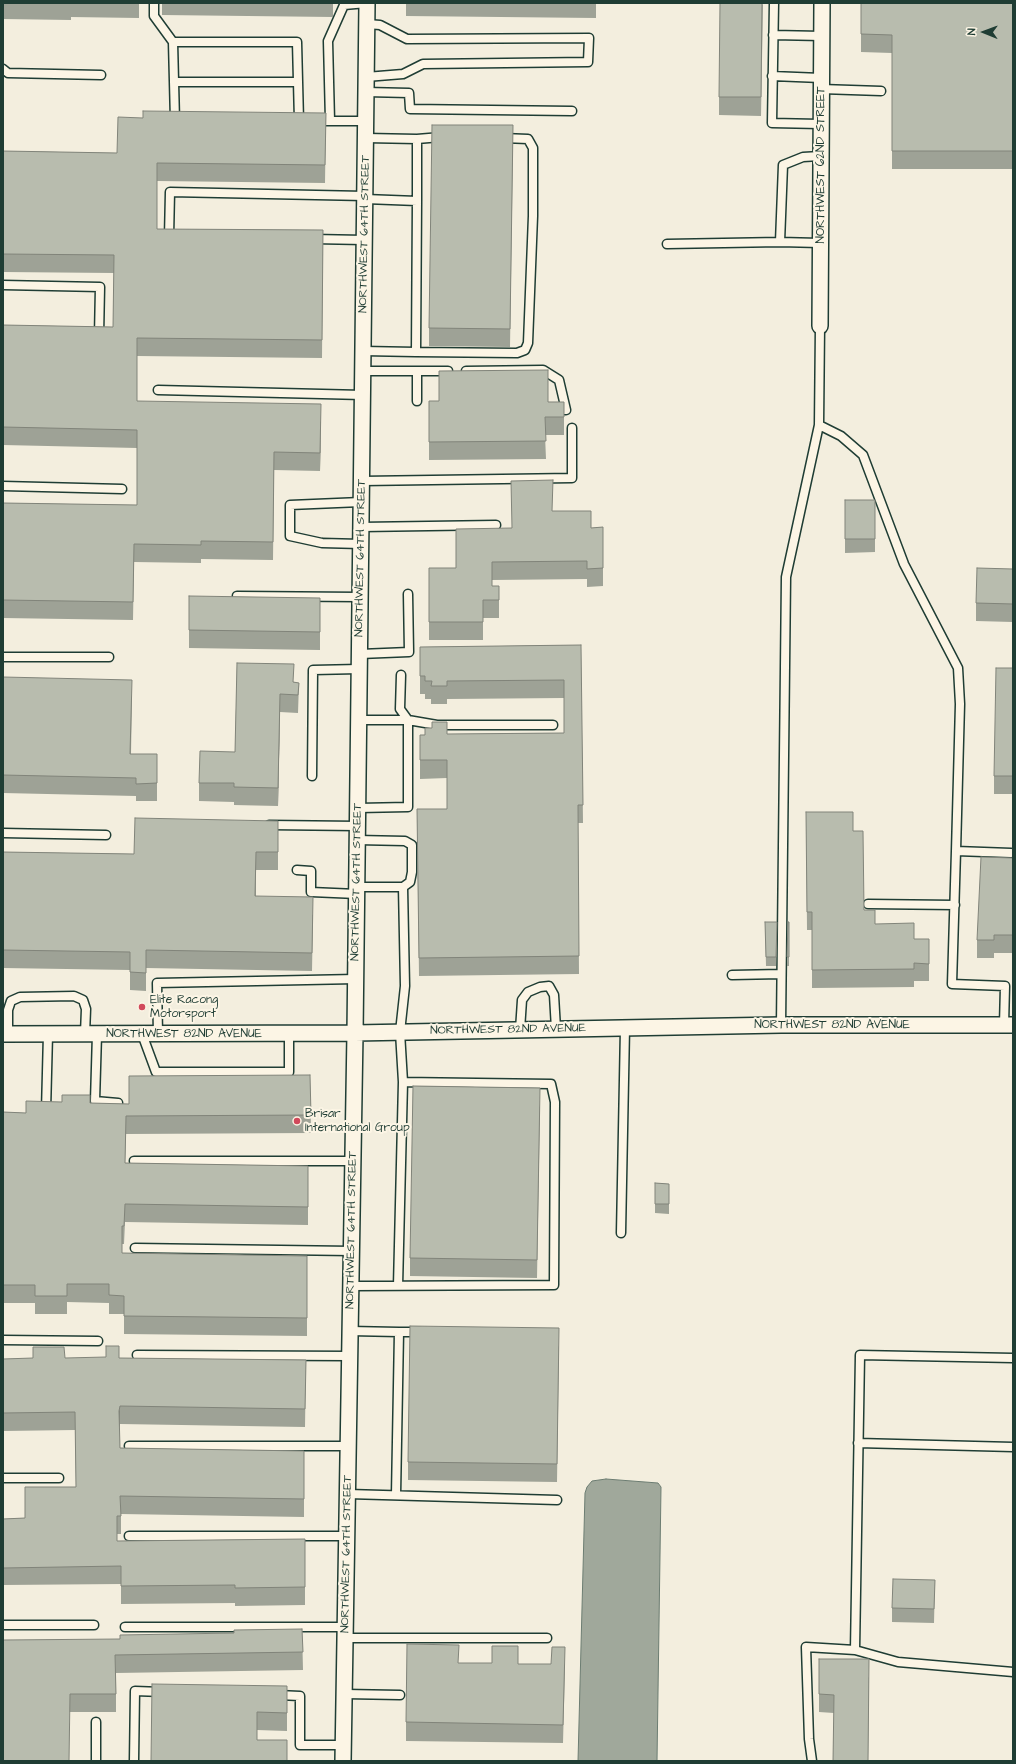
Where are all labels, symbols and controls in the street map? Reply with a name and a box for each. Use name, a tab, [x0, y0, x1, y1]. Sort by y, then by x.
north arrow	[964, 12, 1004, 52]
text: N	[964, 28, 979, 35]
street label: NORTHWEST 62ND STREET	[814, 86, 828, 244]
street label: NORTHWEST 64TH STREET	[356, 155, 374, 313]
street label: NORTHWEST 64TH STREET	[352, 479, 370, 637]
street label: NORTHWEST 64TH STREET	[348, 803, 366, 961]
place label: Elite Racong Motorsport	[150, 993, 218, 1021]
marker: Elite Racong Motorsport	[137, 1002, 147, 1012]
street label: NORTHWEST 82ND AVENUE	[754, 1018, 910, 1032]
street label: NORTHWEST 82ND AVENUE	[430, 1021, 586, 1039]
street label: NORTHWEST 82ND AVENUE	[106, 1027, 262, 1041]
place label: Brisar International Group	[305, 1107, 410, 1135]
marker: Brisar International Group	[292, 1116, 302, 1126]
street label: NORTHWEST 64TH STREET	[343, 1151, 361, 1309]
street label: NORTHWEST 64TH STREET	[338, 1475, 356, 1633]

